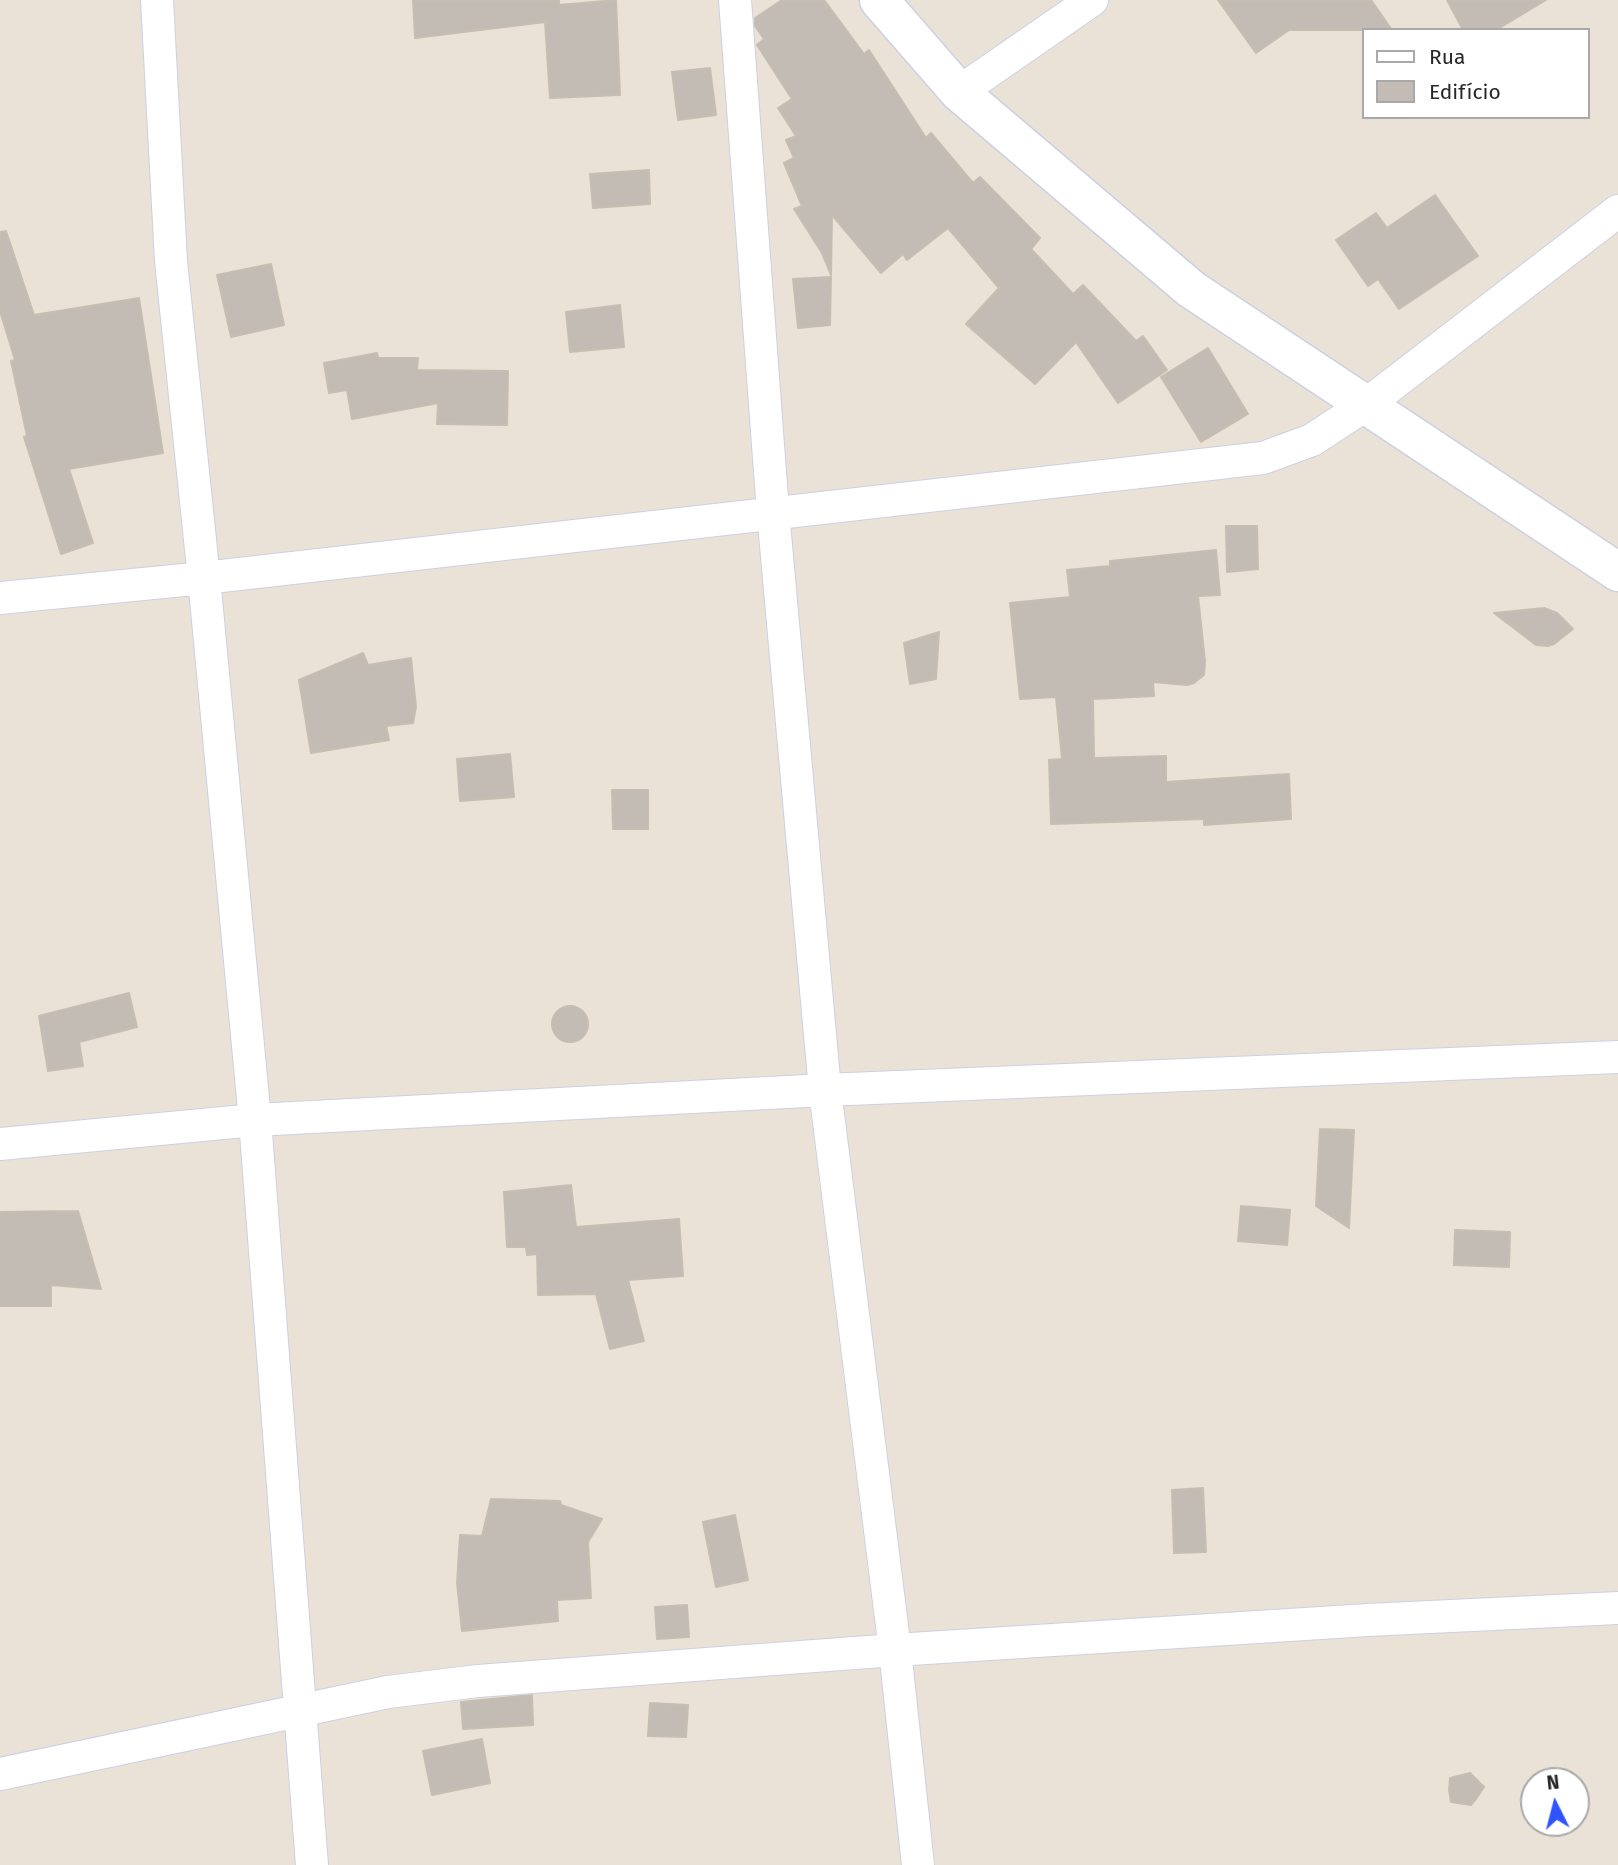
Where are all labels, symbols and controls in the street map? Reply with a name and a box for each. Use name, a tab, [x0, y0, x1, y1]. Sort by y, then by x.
legend	[1362, 28, 1590, 119]
text: Rua	[1429, 44, 1465, 70]
text: Edifício	[1429, 79, 1501, 105]
north arrow	[1520, 1767, 1590, 1837]
text: N	[1545, 1771, 1560, 1795]

